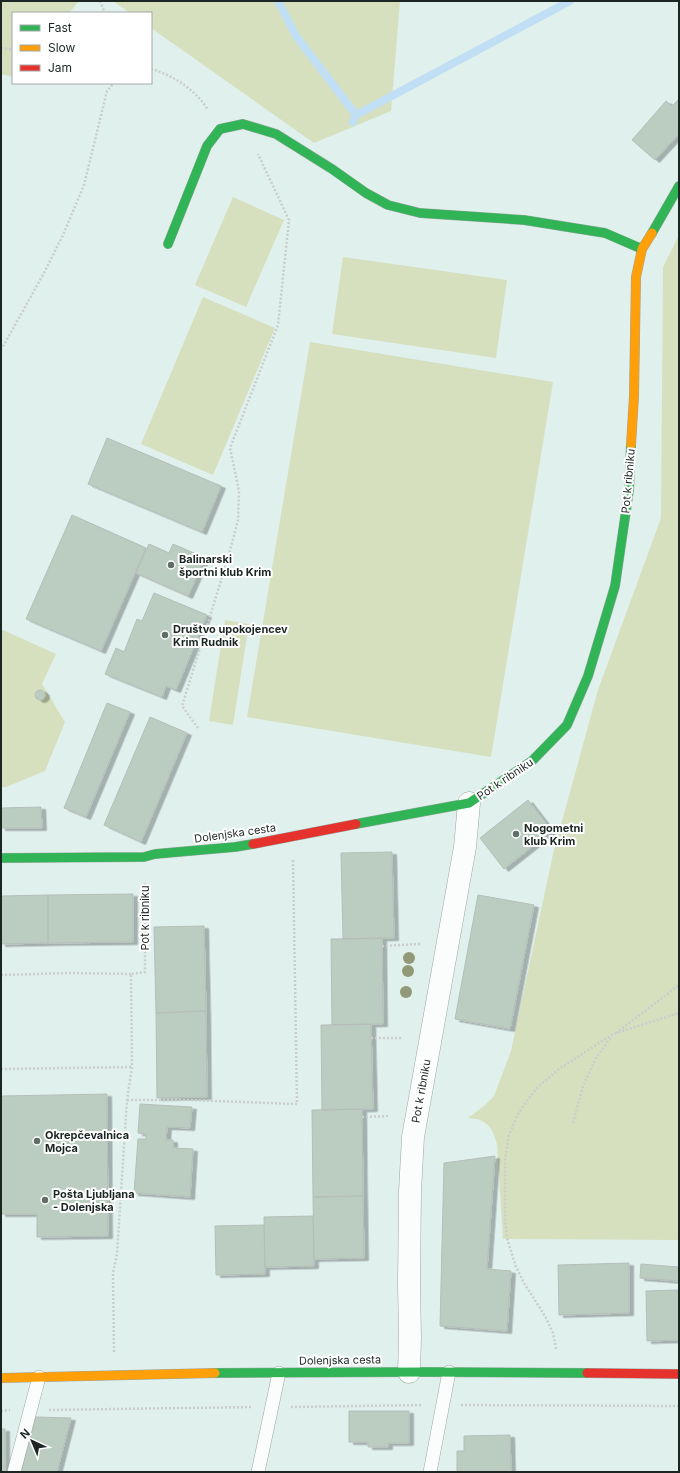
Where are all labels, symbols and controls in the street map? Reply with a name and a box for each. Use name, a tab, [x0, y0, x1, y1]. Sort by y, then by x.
legend	[12, 12, 152, 84]
text: Fast	[48, 20, 72, 35]
text: Slow	[48, 40, 76, 55]
text: Jam	[48, 60, 72, 75]
street label: Pot k ribniku	[618, 448, 638, 514]
place label: Balinarski športni klub Krim	[179, 552, 271, 579]
marker: Balinarski športni klub Krim	[166, 560, 176, 570]
place label: Društvo upokojencev Krim Rudnik	[173, 622, 288, 649]
marker: Društvo upokojencev Krim Rudnik	[160, 630, 170, 640]
street label: Pot k ribniku	[474, 755, 536, 803]
street label: Dolenjska cesta	[193, 820, 277, 846]
place label: Nogometni klub Krim	[524, 821, 583, 848]
marker: Nogometni klub Krim	[511, 829, 521, 839]
street label: Pot k ribniku	[138, 886, 152, 950]
street label: Pot k ribniku	[408, 1058, 434, 1124]
place label: Okrepčevalnica Mojca	[45, 1128, 129, 1155]
marker: Okrepčevalnica Mojca	[32, 1136, 42, 1146]
place label: Pošta Ljubljana - Dolenjska	[53, 1187, 135, 1214]
marker: Pošta Ljubljana - Dolenjska	[40, 1195, 50, 1205]
street label: Dolenjska cesta	[299, 1352, 381, 1368]
north arrow	[12, 1421, 52, 1461]
text: N	[17, 1426, 33, 1442]

